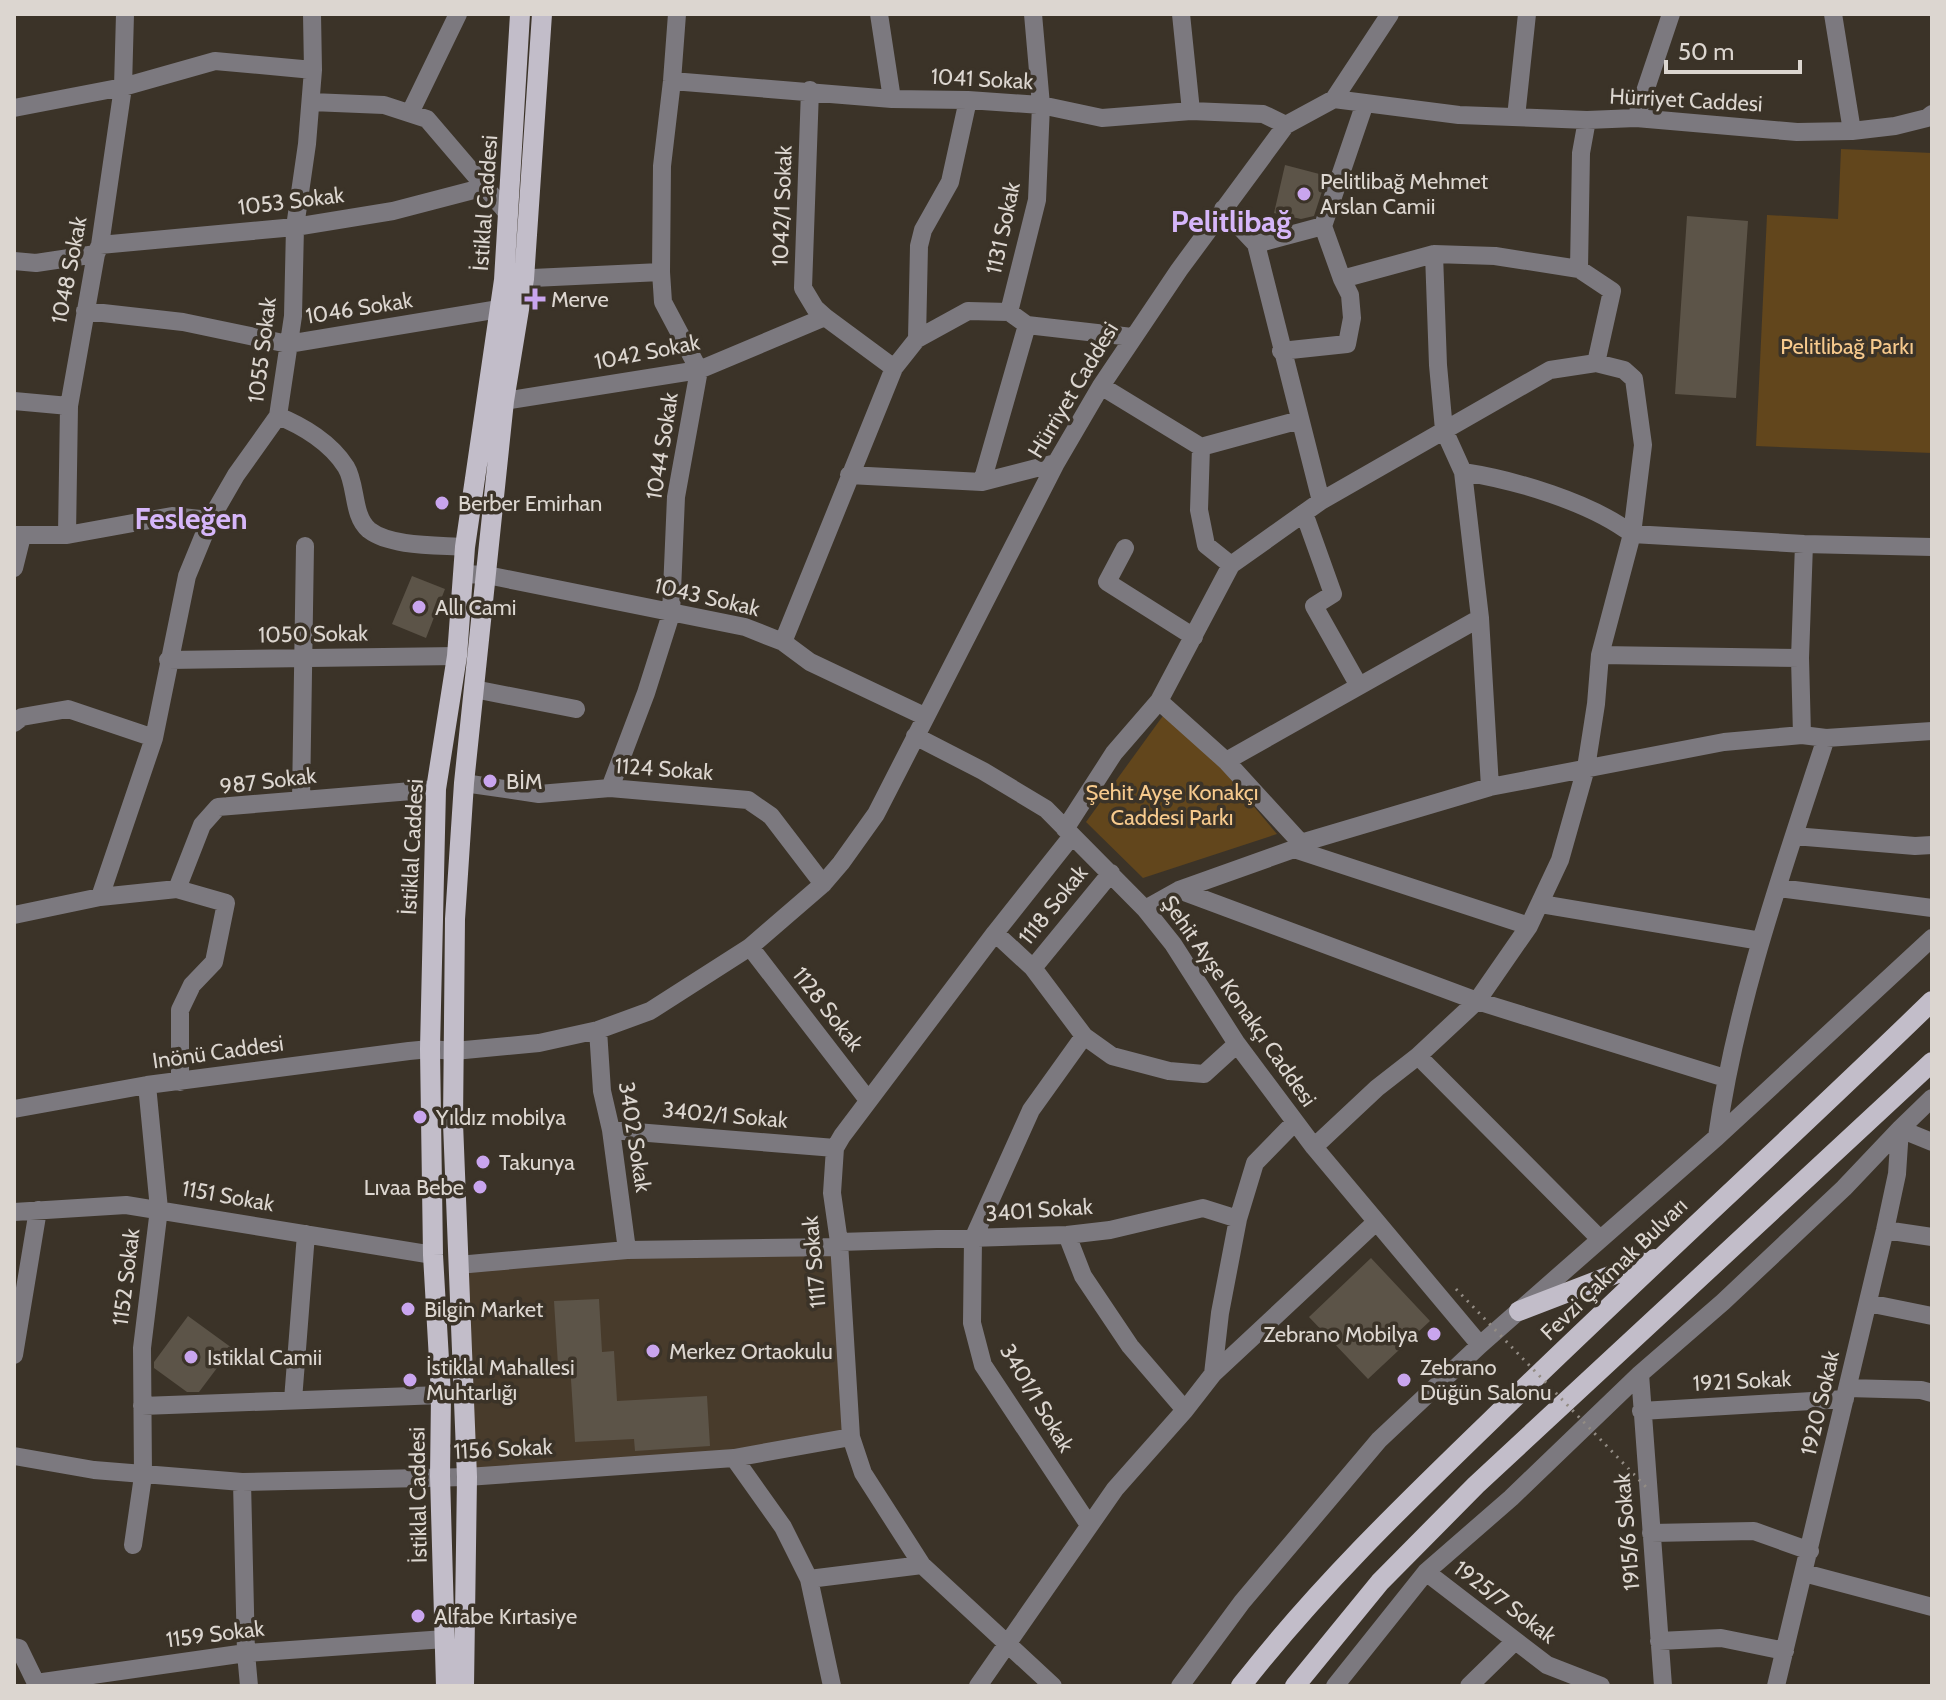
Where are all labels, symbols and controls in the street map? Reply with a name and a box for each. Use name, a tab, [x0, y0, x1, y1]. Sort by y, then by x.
scale bar	[1666, 24, 1800, 74]
text: 50 m	[1678, 37, 1734, 66]
street label: 1041 Sokak	[930, 63, 1034, 95]
street label: Hürriyet Caddesi	[1609, 83, 1763, 117]
street label: İstiklal Caddesi	[467, 134, 503, 272]
street label: 1042/1 Sokak	[766, 145, 798, 267]
place label: Pelitlibağ Mehmet Arslan Camii	[1320, 168, 1489, 220]
street label: 1131 Sokak	[980, 179, 1026, 277]
street label: 1053 Sokak	[237, 181, 346, 221]
marker: Pelitlibağ Mehmet Arslan Camii	[1295, 185, 1313, 203]
district label: Pelitlibağ	[1171, 203, 1291, 240]
street label: 1048 Sokak	[45, 214, 93, 326]
street label: 1046 Sokak	[304, 286, 414, 330]
place label: Merve	[551, 286, 609, 313]
marker: Merve	[526, 290, 544, 308]
street label: 1055 Sokak	[242, 295, 282, 404]
street label: Hürriyet Caddesi	[1022, 317, 1124, 463]
street label: 1042 Sokak	[592, 329, 702, 375]
park label: Pelitlibağ Parkı	[1780, 333, 1914, 360]
street label: 1044 Sokak	[640, 390, 684, 501]
place label: Berber Emirhan	[458, 490, 602, 517]
marker: Berber Emirhan	[433, 494, 451, 512]
district label: Fesleğen	[134, 500, 248, 537]
street label: 1043 Sokak	[652, 572, 762, 622]
place label: Allı Cami	[435, 594, 516, 621]
marker: Allı Cami	[410, 598, 428, 616]
street label: 1050 Sokak	[258, 620, 368, 648]
street label: 1124 Sokak	[614, 752, 714, 786]
street label: 987 Sokak	[218, 762, 318, 800]
place label: BİM	[506, 768, 543, 795]
marker: BİM	[481, 772, 499, 790]
street label: İstiklal Caddesi	[395, 778, 429, 916]
park label: Şehit Ayşe Konakçı Caddesi Parkı	[1086, 779, 1258, 831]
street label: 1118 Sokak	[1013, 860, 1093, 950]
street label: Şehit Ayşe Konakçı Caddesi	[1156, 890, 1322, 1112]
street label: 1128 Sokak	[787, 962, 869, 1057]
street label: Inönü Caddesi	[151, 1029, 285, 1075]
street label: 3402 Sokak	[613, 1080, 657, 1194]
street label: 3402/1 Sokak	[661, 1096, 789, 1134]
place label: Yıldız mobilya	[435, 1104, 567, 1131]
marker: Yıldız mobilya	[411, 1108, 429, 1126]
place label: Takunya	[499, 1149, 575, 1176]
marker: Takunya	[474, 1153, 492, 1171]
place label: Lıvaa Bebe	[364, 1174, 464, 1201]
street label: 1151 Sokak	[180, 1175, 277, 1217]
marker: Lıvaa Bebe	[471, 1178, 489, 1196]
street label: Fevzi Çakmak Bulvarı	[1535, 1192, 1693, 1346]
street label: 3401 Sokak	[985, 1193, 1094, 1227]
street label: 1117 Sokak	[797, 1215, 831, 1309]
street label: 1152 Sokak	[107, 1227, 145, 1327]
place label: Bilgin Market	[424, 1296, 544, 1323]
marker: Bilgin Market	[399, 1300, 417, 1318]
place label: Zebrano Mobilya	[1263, 1321, 1418, 1348]
marker: Zebrano Mobilya	[1425, 1325, 1443, 1343]
place label: Merkez Ortaokulu	[669, 1338, 833, 1365]
street label: 3401/1 Sokak	[994, 1339, 1080, 1457]
marker: Merkez Ortaokulu	[644, 1342, 662, 1360]
place label: Istiklal Camii	[207, 1344, 322, 1371]
marker: Istiklal Camii	[182, 1348, 200, 1366]
street label: 1920 Sokak	[1795, 1348, 1845, 1458]
place label: İstiklal Mahallesi Muhtarlığı	[426, 1354, 575, 1406]
place label: Zebrano Düğün Salonu	[1420, 1354, 1552, 1406]
street label: 1921 Sokak	[1692, 1365, 1792, 1397]
marker: İstiklal Mahallesi Muhtarlığı	[401, 1371, 419, 1389]
marker: Zebrano Düğün Salonu	[1395, 1371, 1413, 1389]
street label: İstiklal Caddesi	[403, 1427, 433, 1563]
street label: 1156 Sokak	[453, 1433, 553, 1465]
street label: 1915/6 Sokak	[1608, 1472, 1646, 1592]
street label: 1925/7 Sokak	[1448, 1555, 1562, 1649]
place label: Alfabe Kırtasiye	[434, 1603, 577, 1630]
marker: Alfabe Kırtasiye	[409, 1607, 427, 1625]
street label: 1159 Sokak	[164, 1615, 266, 1653]

